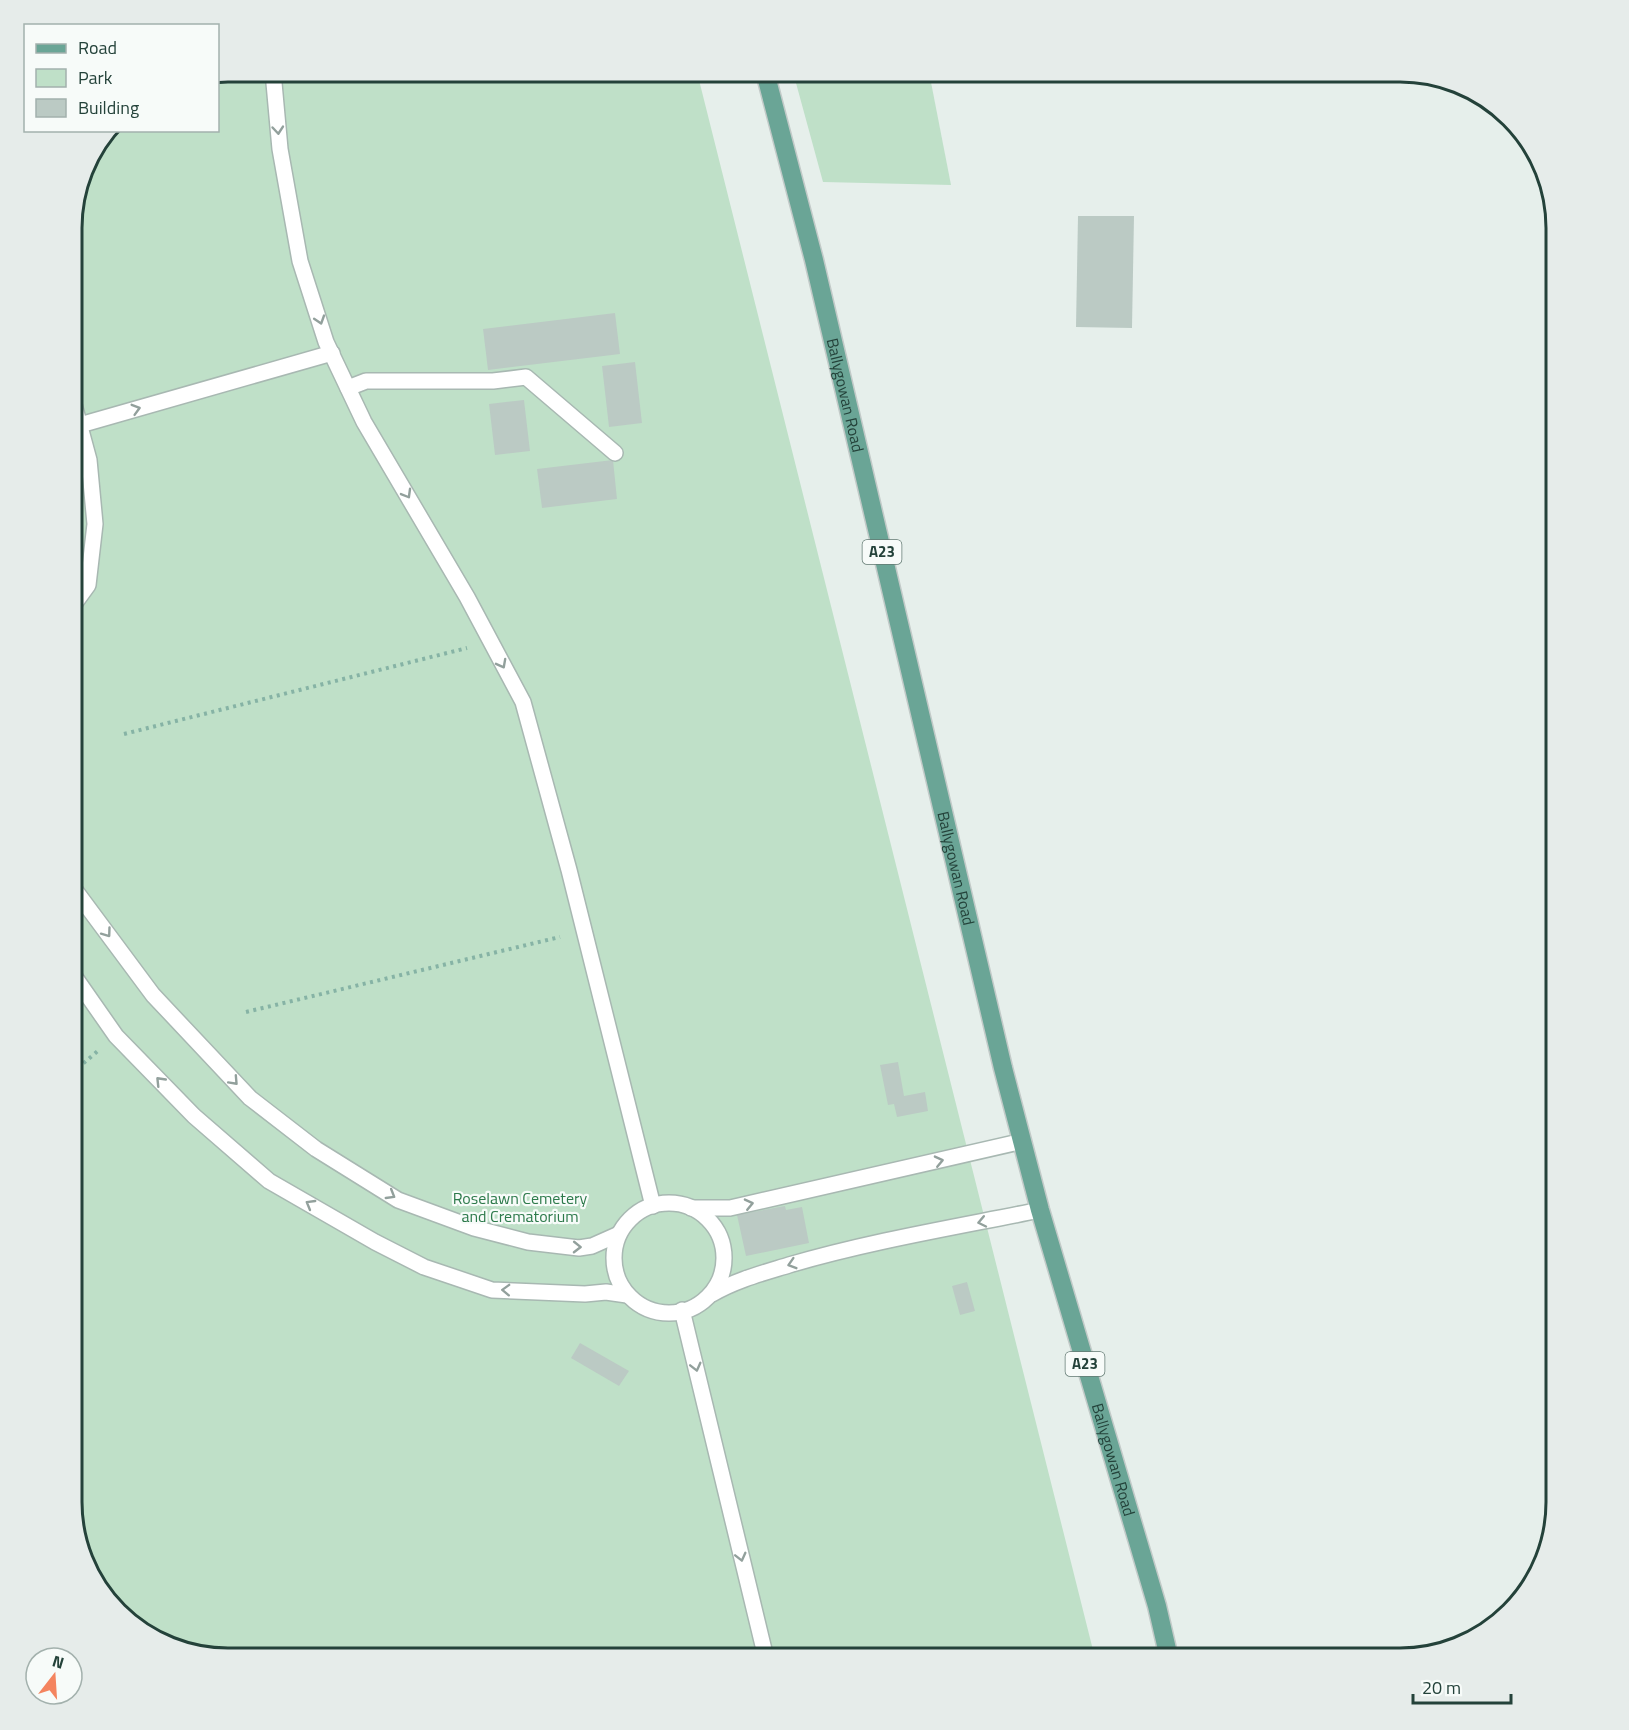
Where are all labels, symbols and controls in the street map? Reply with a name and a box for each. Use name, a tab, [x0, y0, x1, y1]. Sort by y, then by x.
legend	[24, 24, 219, 132]
text: Road	[78, 34, 117, 61]
text: Park	[78, 64, 113, 91]
text: Building	[78, 94, 139, 121]
one-way arrow	[271, 126, 284, 135]
one-way arrow	[312, 314, 325, 325]
street label: Ballygowan Road	[821, 336, 871, 454]
one-way arrow	[130, 404, 141, 416]
one-way arrow	[399, 488, 411, 498]
road number: A23	[862, 540, 902, 564]
one-way arrow	[495, 658, 506, 668]
street label: Ballygowan Road	[931, 809, 981, 928]
one-way arrow	[99, 927, 110, 938]
one-way arrow	[226, 1073, 237, 1084]
one-way arrow	[156, 1077, 167, 1087]
one-way arrow	[934, 1155, 944, 1168]
park label: Roselawn Cemetery and Crematorium	[453, 1186, 588, 1228]
one-way arrow	[384, 1188, 395, 1200]
one-way arrow	[744, 1198, 754, 1211]
one-way arrow	[306, 1200, 316, 1212]
one-way arrow	[978, 1215, 988, 1228]
one-way arrow	[573, 1241, 582, 1253]
one-way arrow	[787, 1257, 798, 1269]
one-way arrow	[501, 1284, 510, 1297]
road number: A23	[1066, 1352, 1104, 1376]
one-way arrow	[688, 1362, 701, 1372]
street label: Ballygowan Road	[1086, 1400, 1142, 1519]
one-way arrow	[734, 1552, 747, 1562]
north arrow	[24, 1646, 84, 1706]
text: N	[50, 1649, 67, 1675]
scale bar	[1413, 1667, 1510, 1705]
text: 20 m	[1422, 1674, 1461, 1701]

